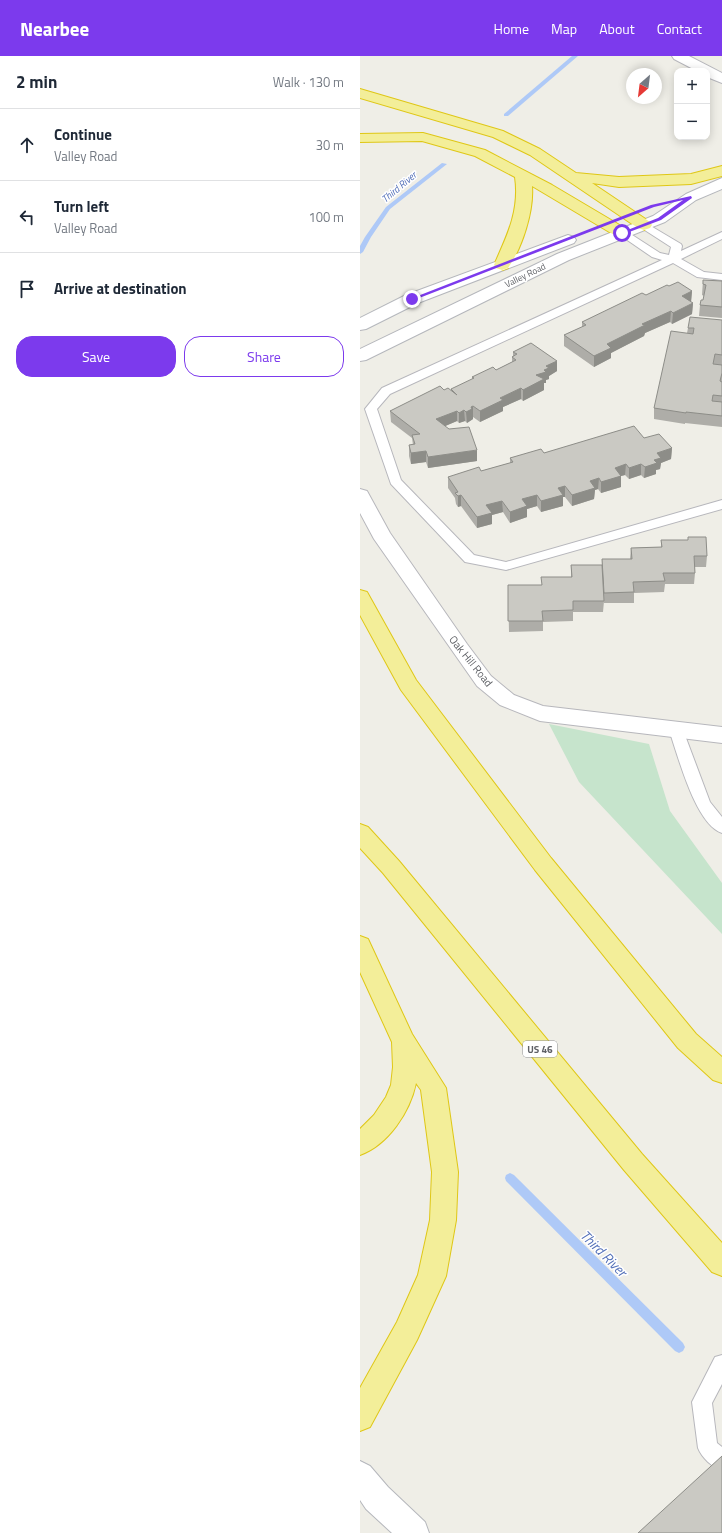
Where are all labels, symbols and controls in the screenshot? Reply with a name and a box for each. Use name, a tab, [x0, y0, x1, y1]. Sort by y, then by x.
text: Nearbee	[20, 14, 89, 43]
text: Home	[494, 18, 529, 39]
text: Map	[551, 18, 577, 39]
text: About	[599, 18, 635, 39]
text: Contact	[657, 18, 702, 39]
north arrow	[626, 68, 662, 104]
map controls	[674, 68, 710, 140]
button: +	[674, 68, 710, 104]
text: 2 min	[16, 69, 57, 95]
text: Walk · 130 m	[273, 72, 344, 92]
button: −	[674, 104, 710, 140]
text: Continue	[54, 123, 112, 146]
icon: ahead	[16, 134, 38, 156]
text: 30 m	[316, 135, 344, 155]
text: Valley Road	[54, 146, 117, 166]
water label: Third River	[378, 167, 421, 206]
text: Turn left	[54, 195, 109, 218]
icon: left	[16, 206, 38, 228]
text: 100 m	[308, 207, 344, 227]
text: Valley Road	[54, 218, 117, 238]
route start	[613, 224, 631, 242]
street label: Valley Road	[502, 259, 548, 290]
text: Arrive at destination	[54, 277, 187, 300]
icon: arrive	[16, 278, 38, 300]
route end	[403, 290, 421, 308]
button: Save	[16, 336, 176, 377]
button: Share	[184, 336, 344, 377]
street label: Oak Hill Road	[445, 632, 497, 690]
road number: US 46	[523, 1041, 557, 1057]
water label: Third River	[576, 1225, 633, 1282]

